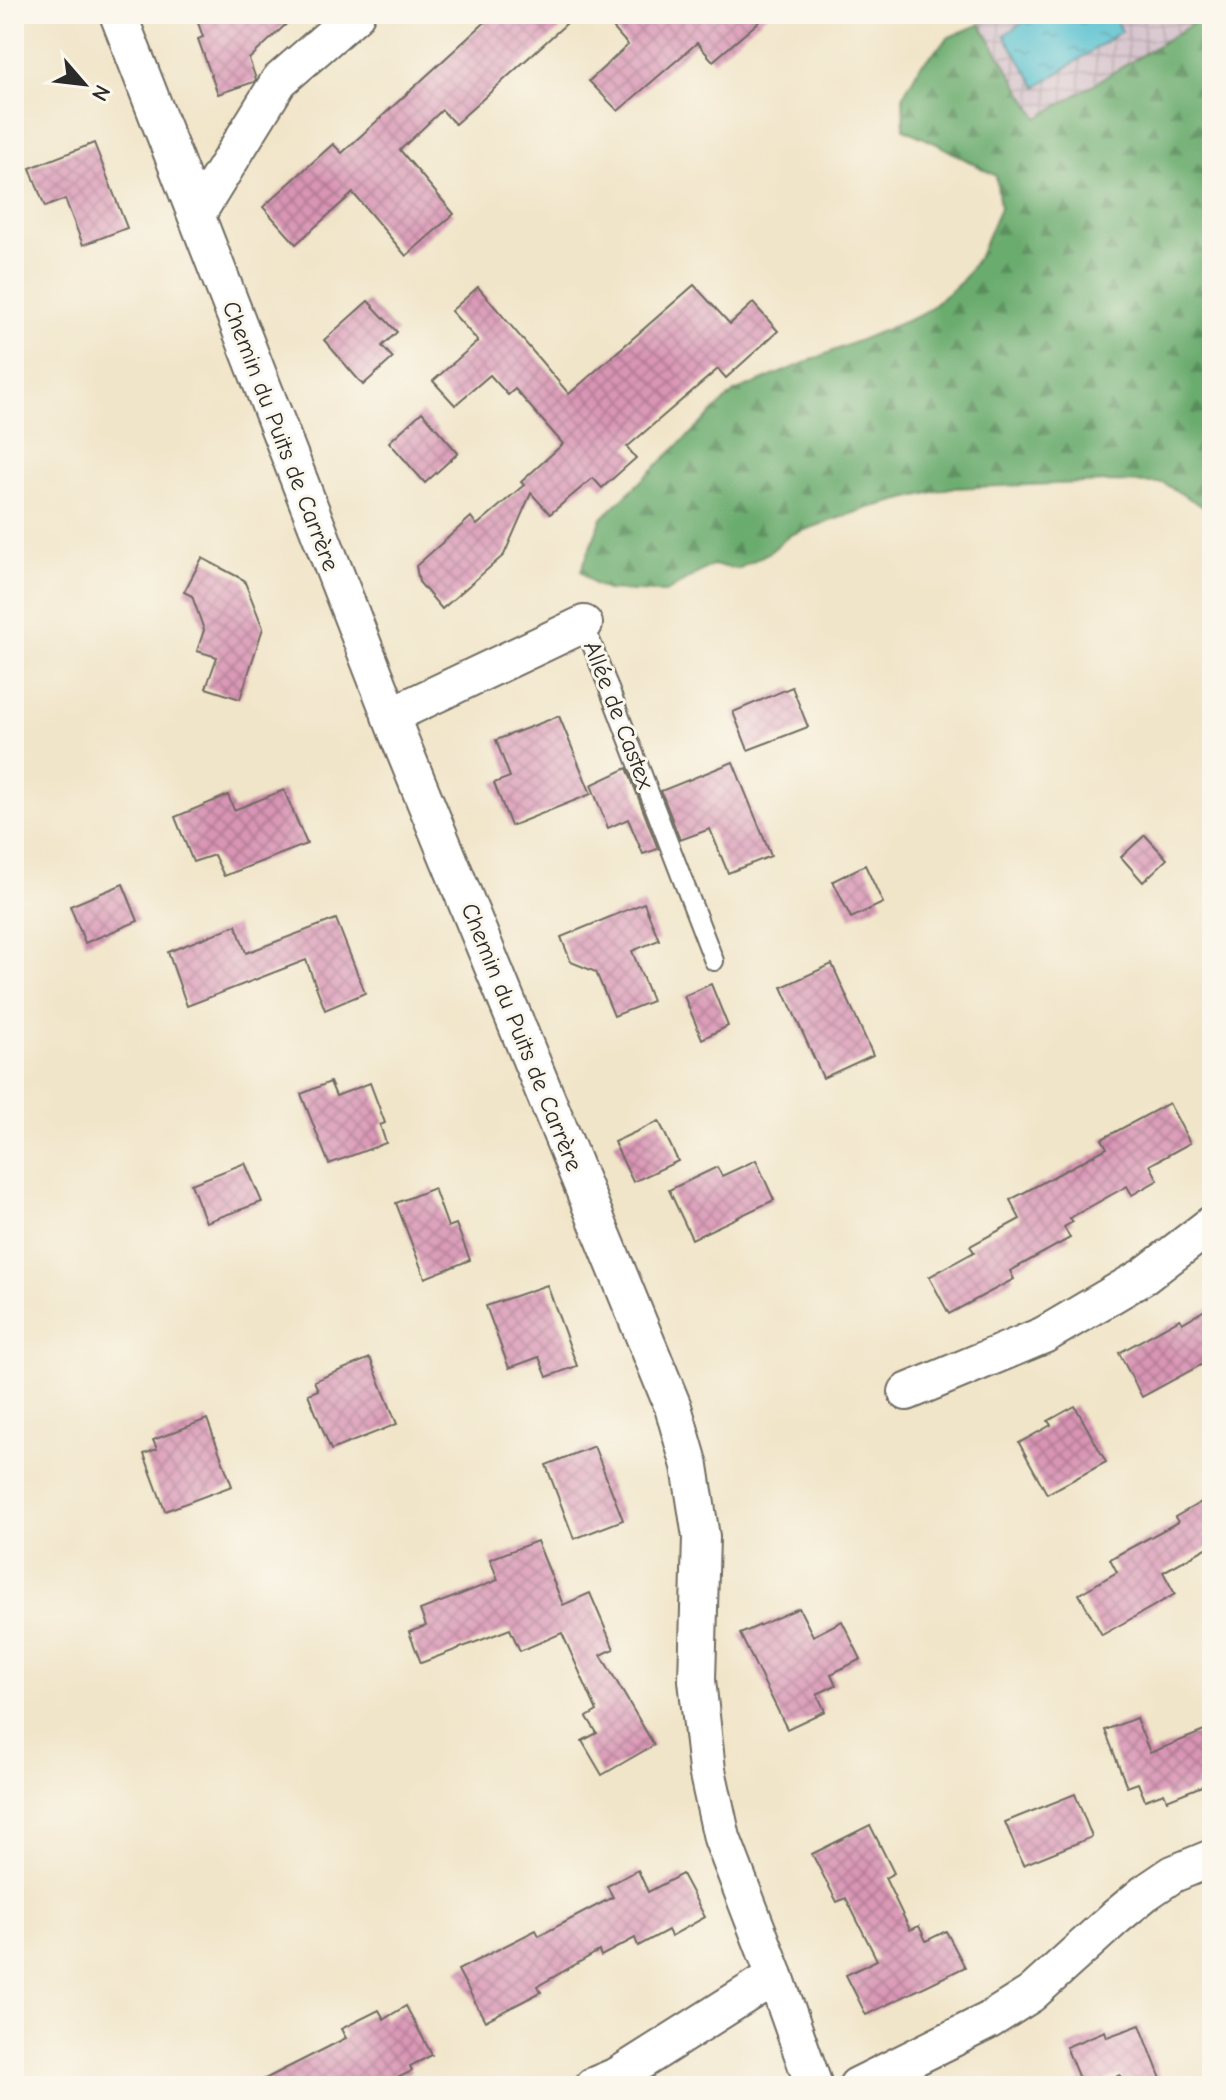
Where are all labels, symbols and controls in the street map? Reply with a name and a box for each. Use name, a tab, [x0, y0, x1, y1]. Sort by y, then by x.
north arrow	[44, 44, 124, 124]
text: N	[86, 80, 116, 105]
street label: Chemin du Puits de Carrère	[217, 297, 345, 575]
street label: Allée de Castex	[578, 637, 660, 793]
street label: Chemin du Puits de Carrère	[455, 899, 589, 1175]

